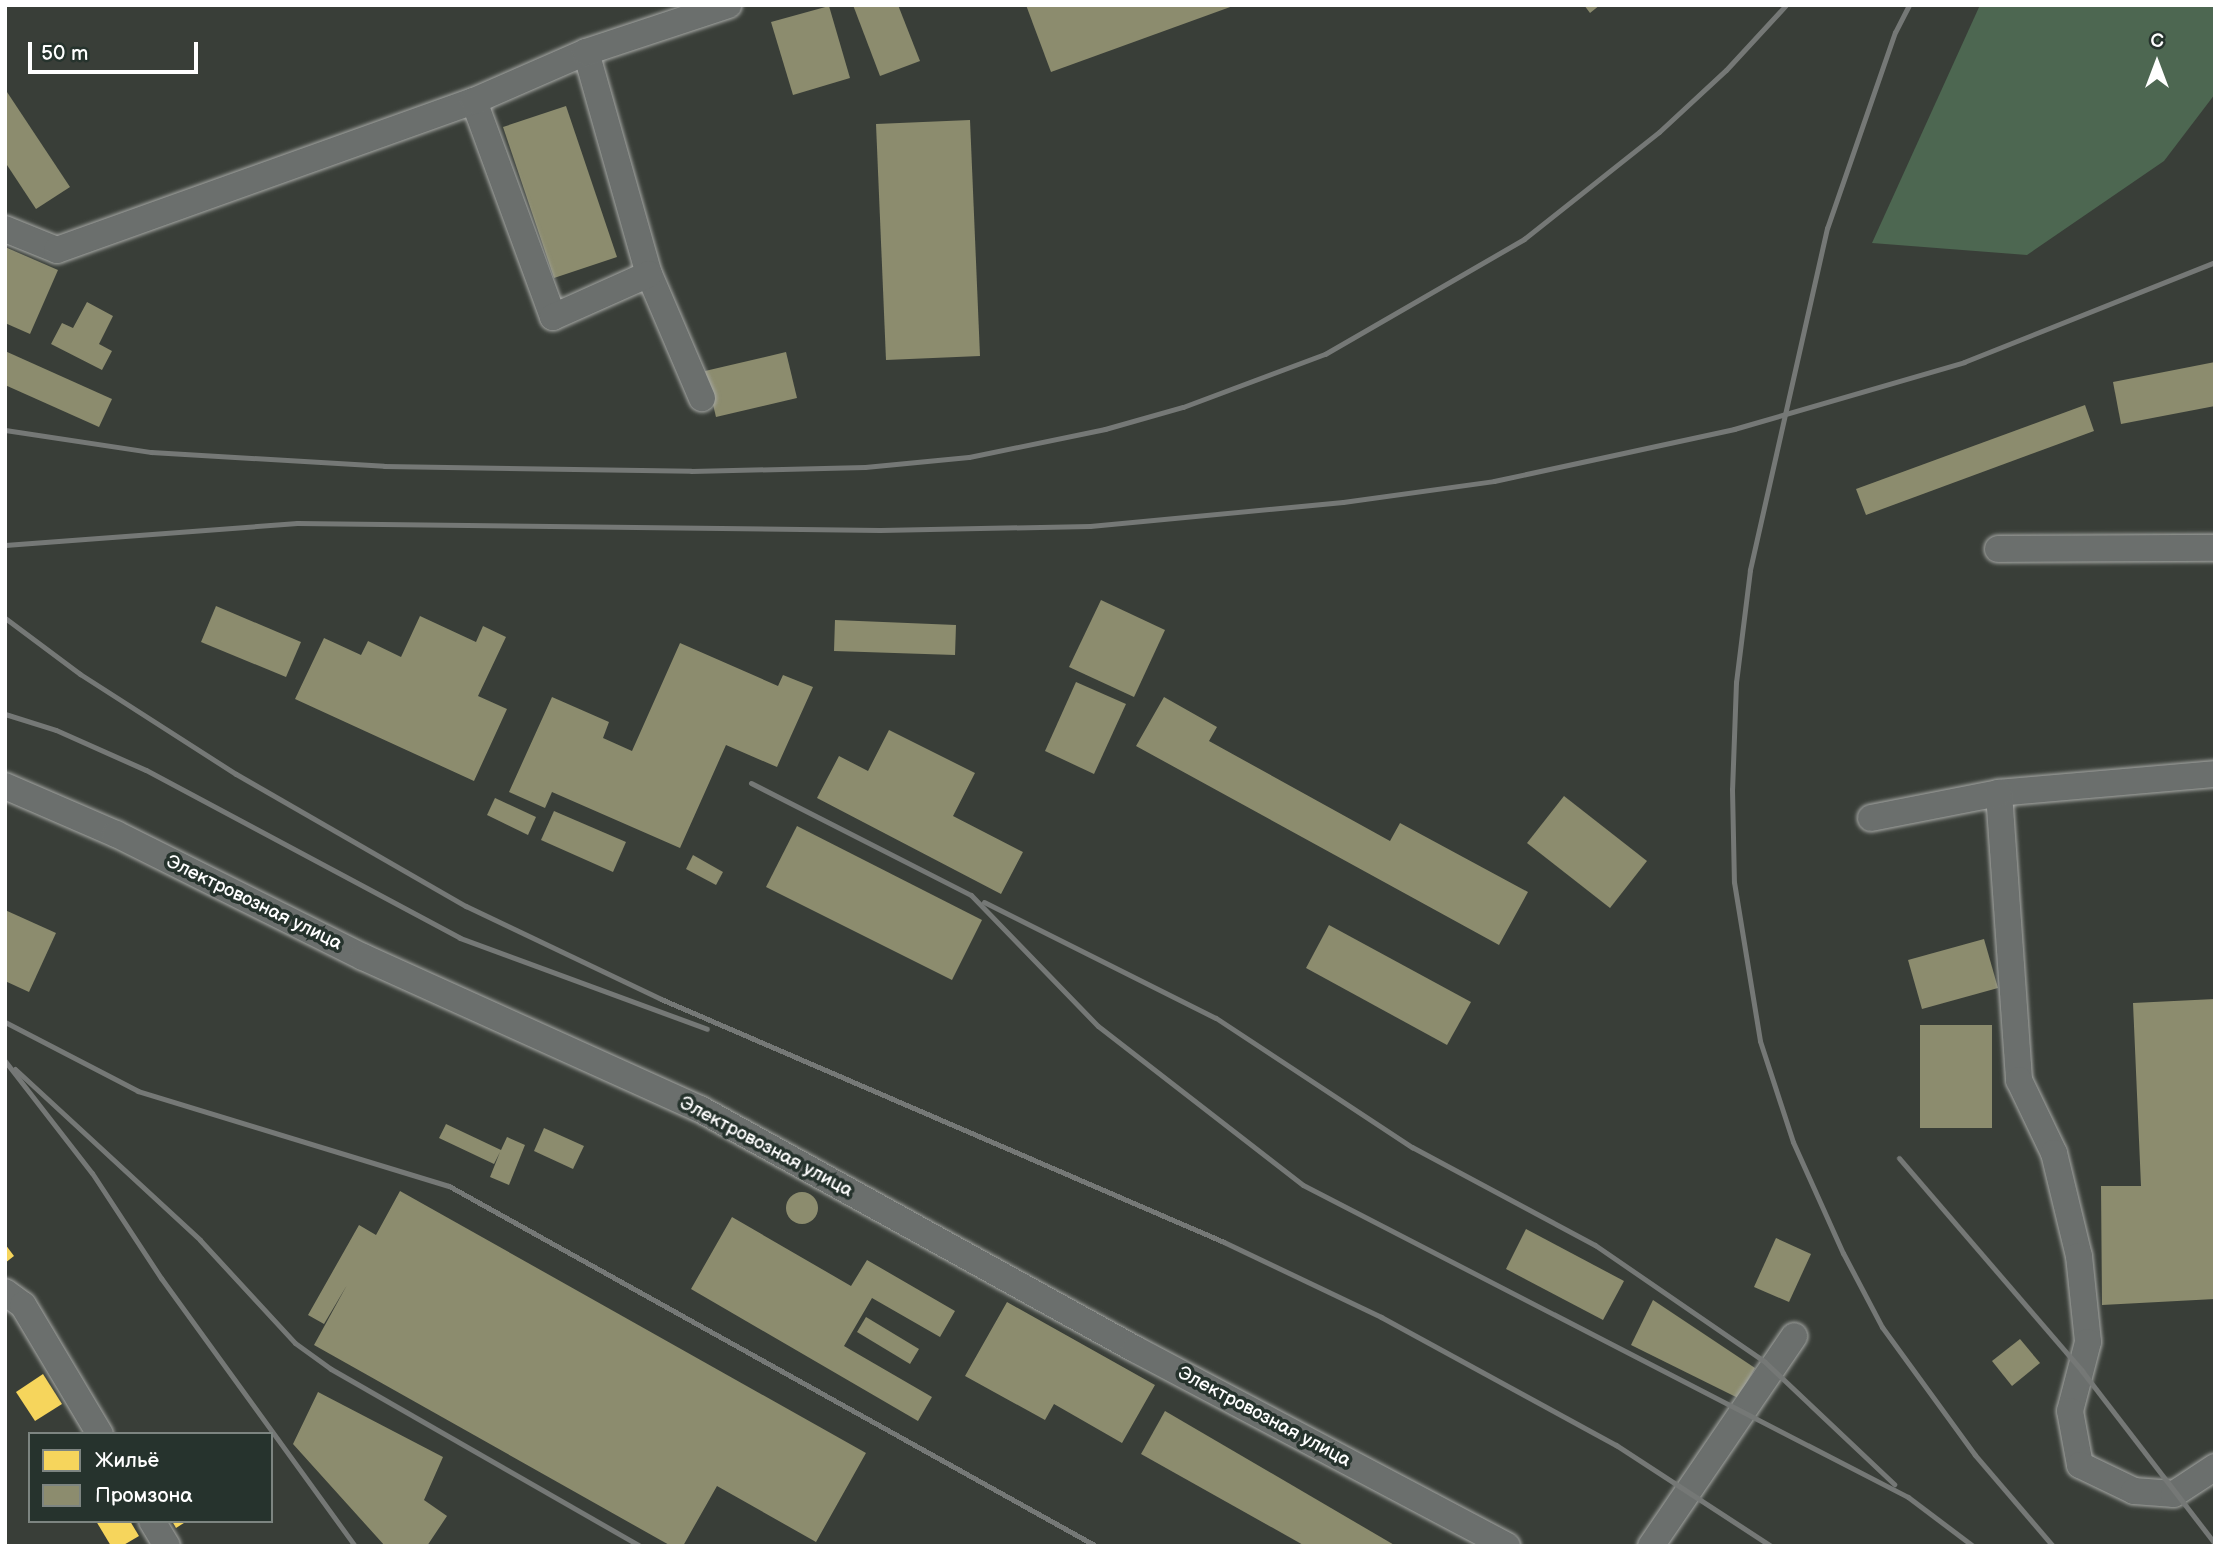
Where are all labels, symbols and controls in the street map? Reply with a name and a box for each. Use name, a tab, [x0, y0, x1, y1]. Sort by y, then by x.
scale bar	[32, 28, 201, 72]
north arrow	[2122, 28, 2192, 98]
text: С	[2150, 30, 2164, 53]
text: 50 m	[41, 41, 88, 66]
street label: Электровозная улица	[162, 850, 346, 956]
street label: Электровозная улица	[676, 1092, 856, 1202]
street label: Электровозная улица	[1174, 1362, 1354, 1472]
legend	[28, 1432, 273, 1523]
text: Жильё	[95, 1448, 159, 1473]
text: Промзона	[95, 1483, 193, 1508]

